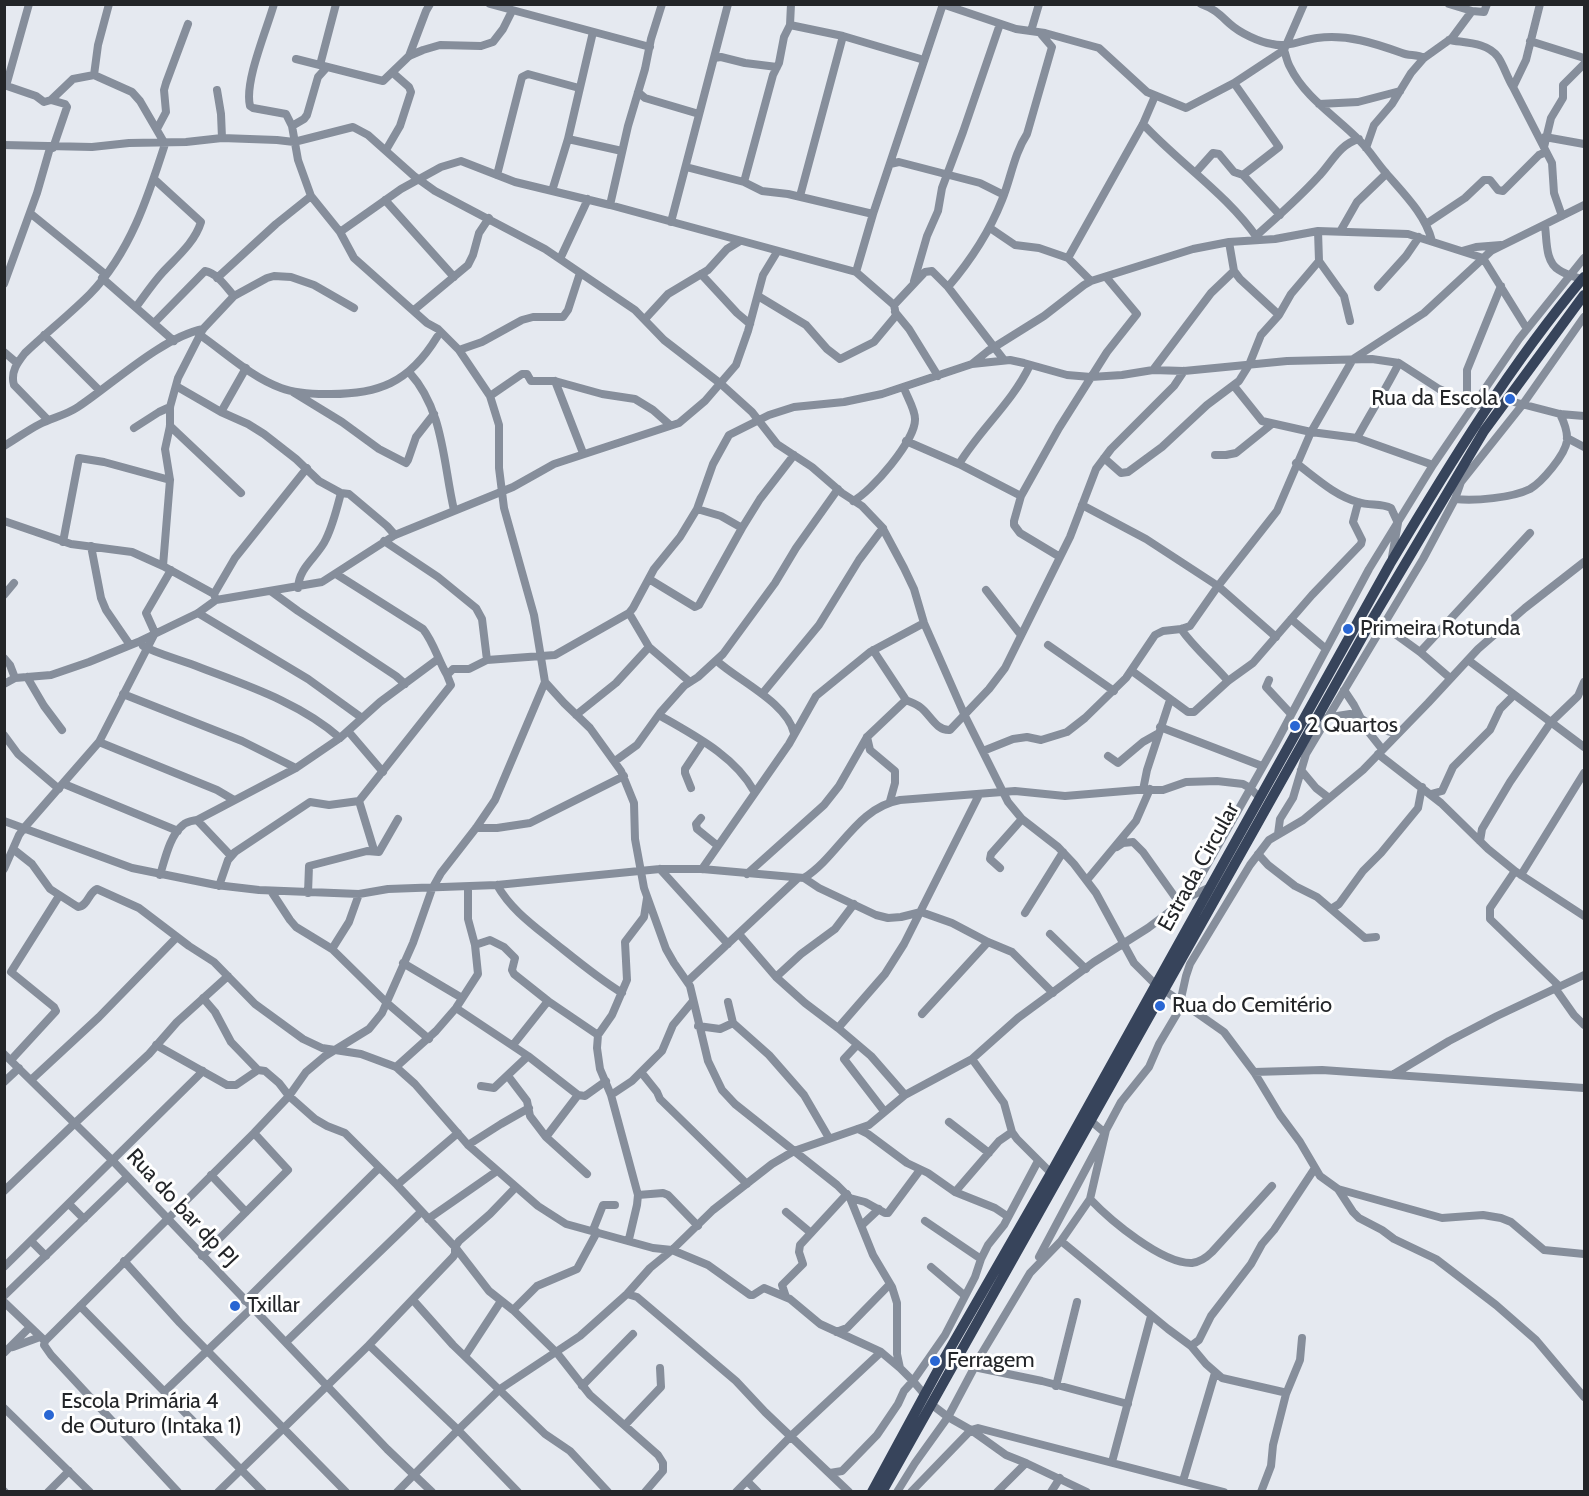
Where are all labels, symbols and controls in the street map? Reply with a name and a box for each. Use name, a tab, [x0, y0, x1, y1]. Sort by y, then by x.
place label: Rua da Escola	[1371, 386, 1498, 412]
marker: Rua da Escola	[1503, 392, 1517, 406]
place label: Primeira Rotunda	[1360, 616, 1520, 642]
marker: Primeira Rotunda	[1341, 622, 1355, 636]
place label: 2 Quartos	[1307, 713, 1398, 739]
marker: 2 Quartos	[1288, 719, 1302, 733]
street label: Estrada Circular	[1153, 798, 1245, 936]
place label: Rua do Cemitério	[1172, 993, 1332, 1019]
marker: Rua do Cemitério	[1153, 999, 1167, 1013]
street label: Rua do bar dp PJ	[121, 1144, 243, 1272]
place label: Txillar	[247, 1293, 300, 1319]
marker: Txillar	[228, 1299, 242, 1313]
place label: Ferragem	[947, 1348, 1035, 1374]
marker: Ferragem	[928, 1354, 942, 1368]
place label: Escola Primária 4 de Outuro (Intaka 1)	[61, 1389, 242, 1440]
marker: Escola Primária 4 de Outuro (Intaka 1)	[42, 1408, 56, 1422]

